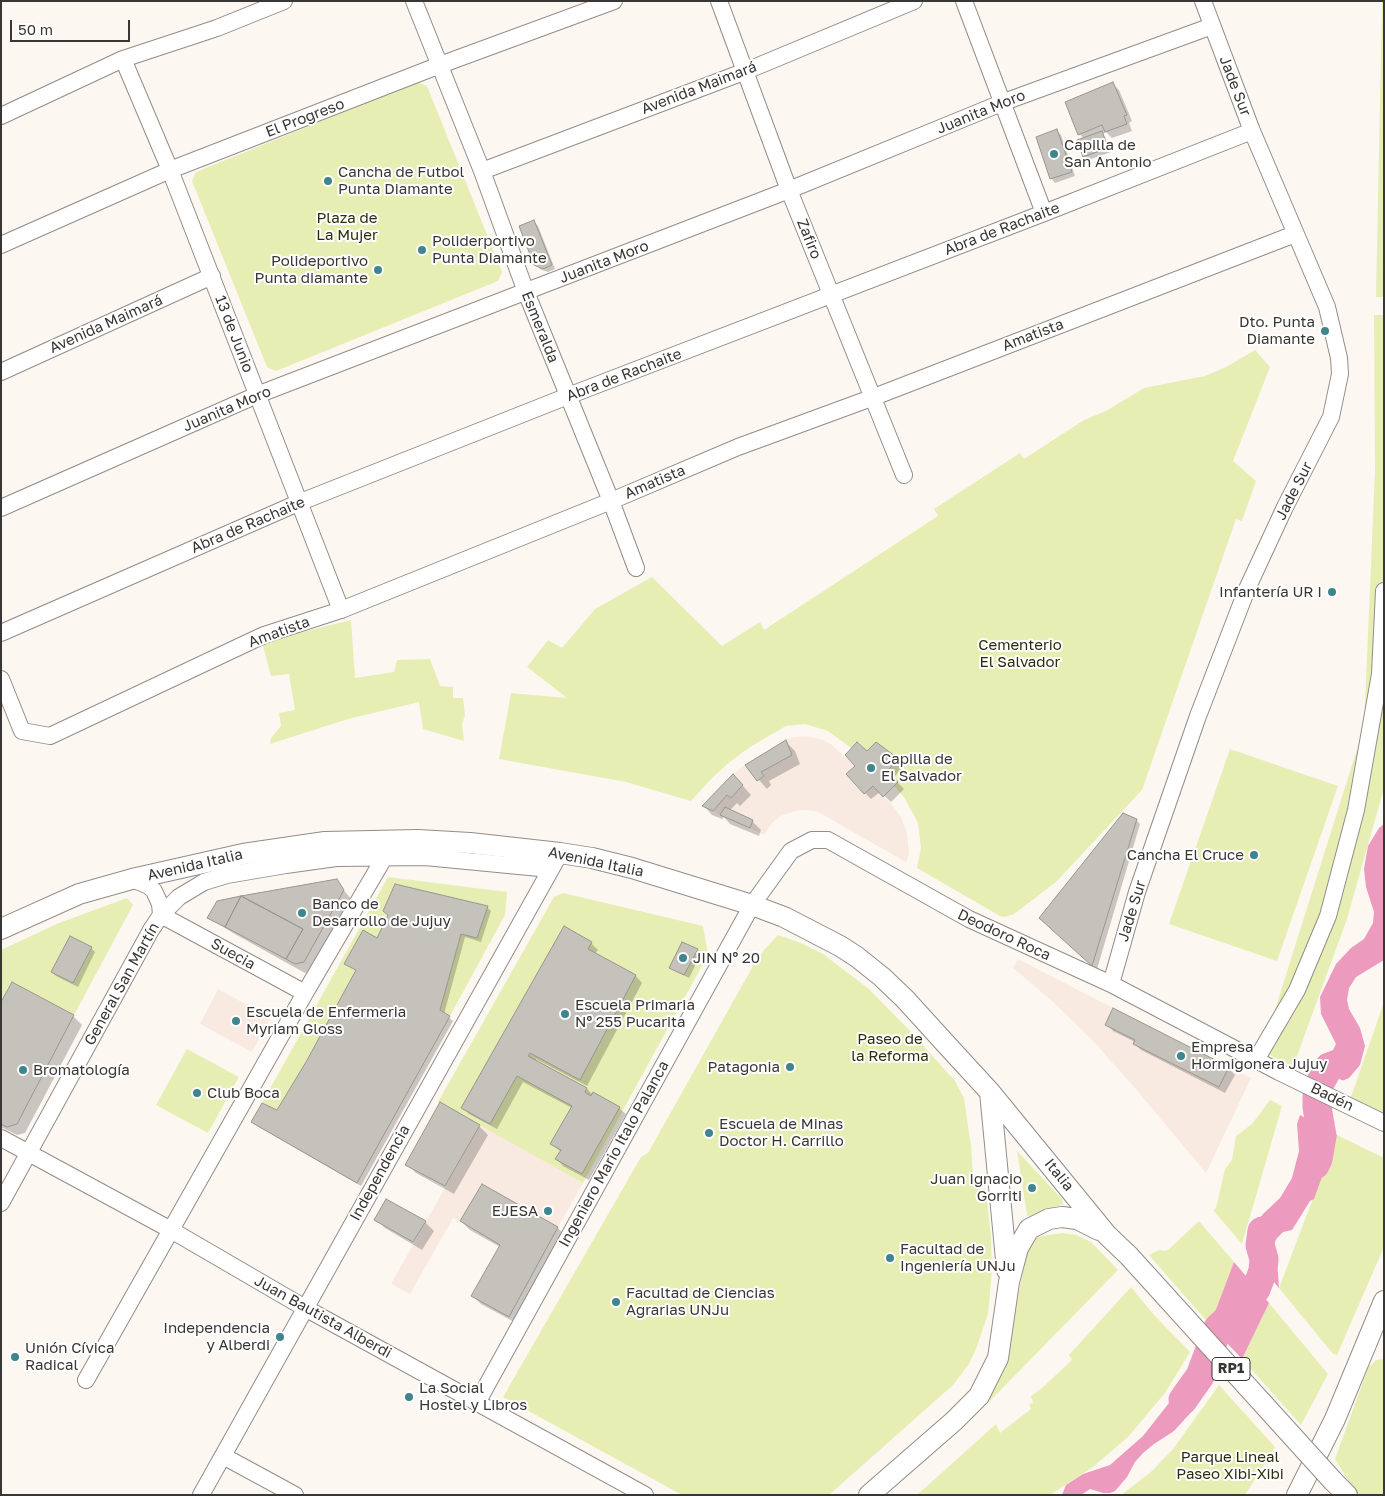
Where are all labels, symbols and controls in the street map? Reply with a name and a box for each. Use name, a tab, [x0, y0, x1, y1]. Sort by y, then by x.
scale bar	[12, 10, 132, 42]
text: 50 m	[18, 20, 53, 38]
street label: Jade Sur	[1215, 53, 1255, 119]
street label: Avenida Maimará	[639, 58, 759, 118]
street label: Juanita Moro	[934, 86, 1028, 138]
street label: El Progreso	[263, 95, 347, 141]
place label: Capilla de San Antonio	[1064, 136, 1151, 171]
marker: Capilla de San Antonio	[1048, 148, 1060, 160]
place label: Cancha de Futbol Punta Diamante	[338, 163, 464, 198]
marker: Cancha de Futbol Punta Diamante	[322, 175, 334, 187]
street label: Abra de Rachaite	[942, 199, 1062, 259]
park label: Plaza de La Mujer	[316, 209, 378, 244]
street label: Zafiro	[793, 216, 825, 262]
place label: Poliderportivo Punta Diamante	[432, 232, 547, 267]
street label: Juanita Moro	[557, 237, 651, 287]
marker: Poliderportivo Punta Diamante	[416, 244, 428, 256]
place label: Polideportivo Punta diamante	[255, 252, 368, 287]
marker: Polideportivo Punta diamante	[372, 264, 384, 276]
street label: Esmeralda	[517, 289, 563, 365]
street label: Avenida Maimará	[47, 291, 165, 357]
street label: 13 de Junio	[211, 293, 257, 375]
place label: Dto. Punta Diamante	[1239, 313, 1315, 348]
street label: Amatista	[1000, 315, 1066, 355]
marker: Dto. Punta Diamante	[1319, 325, 1331, 337]
street label: Abra de Rachaite	[564, 345, 684, 405]
street label: Juanita Moro	[180, 382, 274, 436]
street label: Jade Sur	[1272, 459, 1316, 523]
street label: Amatista	[622, 461, 688, 503]
street label: Abra de Rachaite	[188, 493, 308, 557]
place label: Infantería UR I	[1219, 583, 1322, 601]
marker: Infantería UR I	[1326, 586, 1338, 598]
street label: Amatista	[246, 613, 312, 651]
park label: Cementerio El Salvador	[978, 636, 1062, 671]
place label: Capilla de El Salvador	[881, 750, 962, 785]
marker: Capilla de El Salvador	[865, 762, 877, 774]
street label: Avenida Italia	[547, 843, 645, 881]
street label: Avenida Italia	[146, 845, 244, 885]
place label: Cancha El Cruce	[1127, 846, 1244, 864]
marker: Cancha El Cruce	[1248, 849, 1260, 861]
street label: Jade Sur	[1114, 878, 1150, 944]
place label: Banco de Desarrollo de Jujuy	[312, 895, 451, 930]
street label: Deodoro Roca	[955, 906, 1053, 964]
marker: Banco de Desarrollo de Jujuy	[296, 907, 308, 919]
street label: General San Martín	[81, 919, 163, 1049]
street label: Suecia	[208, 934, 258, 974]
place label: JIN Nº 20	[693, 949, 760, 967]
marker: JIN Nº 20	[677, 952, 689, 964]
place label: Escuela Primaria Nº 255 Pucarita	[575, 996, 695, 1031]
place label: Escuela de Enfermeria Myriam Gloss	[246, 1003, 406, 1038]
marker: Escuela Primaria Nº 255 Pucarita	[559, 1008, 571, 1020]
marker: Escuela de Enfermeria Myriam Gloss	[230, 1015, 242, 1027]
park label: Paseo de la Reforma	[851, 1030, 929, 1065]
place label: Empresa Hormigonera Jujuy	[1191, 1038, 1328, 1073]
marker: Empresa Hormigonera Jujuy	[1175, 1050, 1187, 1062]
street label: Ingeniero Mario Italo Palanca	[555, 1058, 673, 1250]
place label: Patagonia	[708, 1058, 780, 1076]
place label: Bromatología	[33, 1061, 130, 1079]
marker: Patagonia	[784, 1061, 796, 1073]
marker: Bromatología	[17, 1064, 29, 1076]
street label: Badén	[1308, 1079, 1356, 1115]
place label: Club Boca	[207, 1084, 280, 1102]
marker: Club Boca	[191, 1087, 203, 1099]
place label: Escuela de Minas Doctor H. Carrillo	[719, 1115, 844, 1150]
street label: Independencia	[346, 1122, 414, 1224]
marker: Escuela de Minas Doctor H. Carrillo	[703, 1127, 715, 1139]
street label: Italia	[1041, 1155, 1077, 1195]
place label: Juan Ignacio Gorriti	[930, 1170, 1022, 1205]
marker: Juan Ignacio Gorriti	[1026, 1182, 1038, 1194]
place label: EJESA	[492, 1202, 538, 1220]
marker: EJESA	[542, 1205, 554, 1217]
place label: Facultad de Ingeniería UNJu	[900, 1240, 1016, 1275]
marker: Facultad de Ingeniería UNJu	[884, 1252, 896, 1264]
street label: Juan Bautista Alberdi	[251, 1272, 395, 1362]
place label: Facultad de Ciencias Agrarias UNJu	[626, 1284, 775, 1319]
marker: Facultad de Ciencias Agrarias UNJu	[610, 1296, 622, 1308]
place label: Independencia y Alberdi	[163, 1319, 270, 1354]
marker: Independencia y Alberdi	[274, 1331, 286, 1343]
place label: Unión Cívica Radical	[25, 1339, 114, 1374]
marker: Unión Cívica Radical	[9, 1351, 21, 1363]
road number: RP1	[1212, 1358, 1250, 1380]
place label: La Social Hostel y Libros	[419, 1379, 527, 1414]
marker: La Social Hostel y Libros	[403, 1391, 415, 1403]
park label: Parque Lineal Paseo Xibi-Xibi	[1176, 1448, 1284, 1483]

